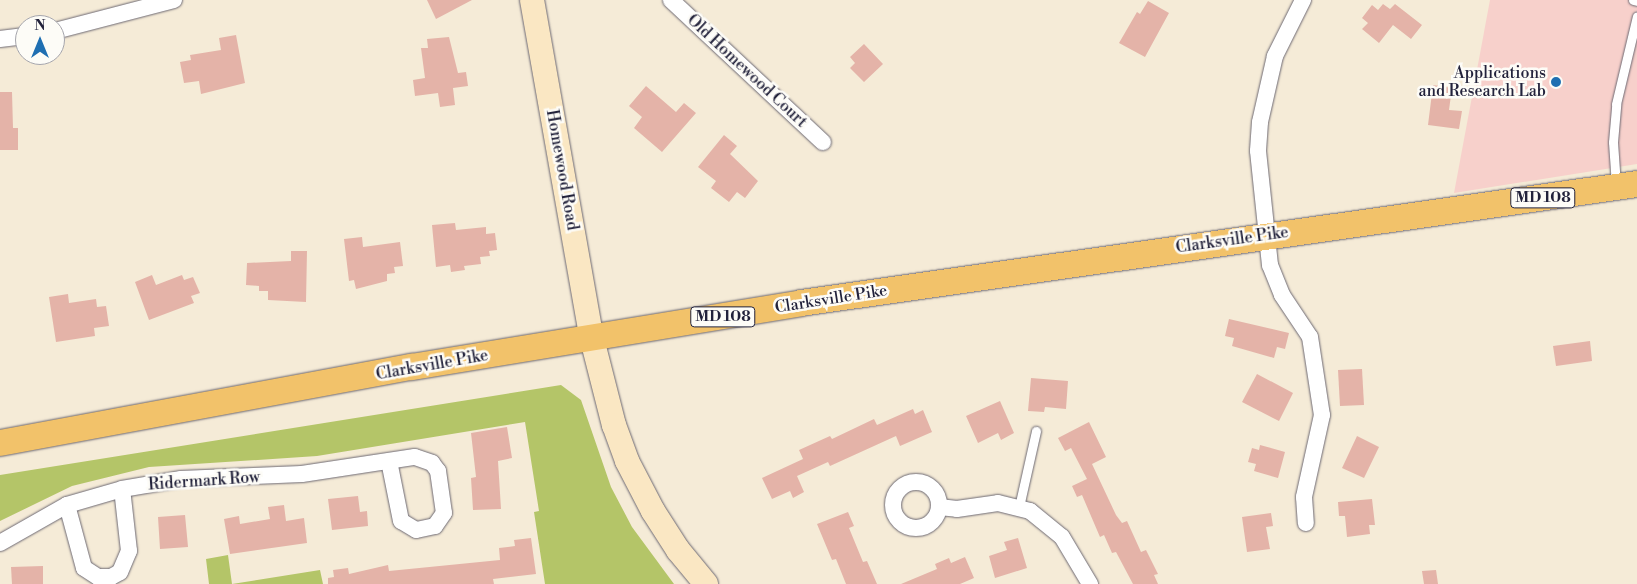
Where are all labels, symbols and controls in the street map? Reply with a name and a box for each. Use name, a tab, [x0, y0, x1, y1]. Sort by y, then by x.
street label: Old Homewood Court	[683, 10, 811, 132]
north arrow	[15, 15, 65, 65]
text: N	[34, 17, 46, 35]
place label: Applications and Research Lab	[1418, 63, 1546, 101]
marker: Applications and Research Lab	[1550, 76, 1562, 88]
street label: Homewood Road	[542, 108, 582, 232]
road number: MD 108	[1509, 186, 1577, 210]
street label: Clarksville Pike	[1174, 223, 1290, 257]
street label: Clarksville Pike	[773, 281, 889, 317]
road number: MD 108	[689, 304, 757, 330]
street label: Clarksville Pike	[374, 346, 490, 384]
street label: Ridermark Row	[148, 468, 260, 494]

